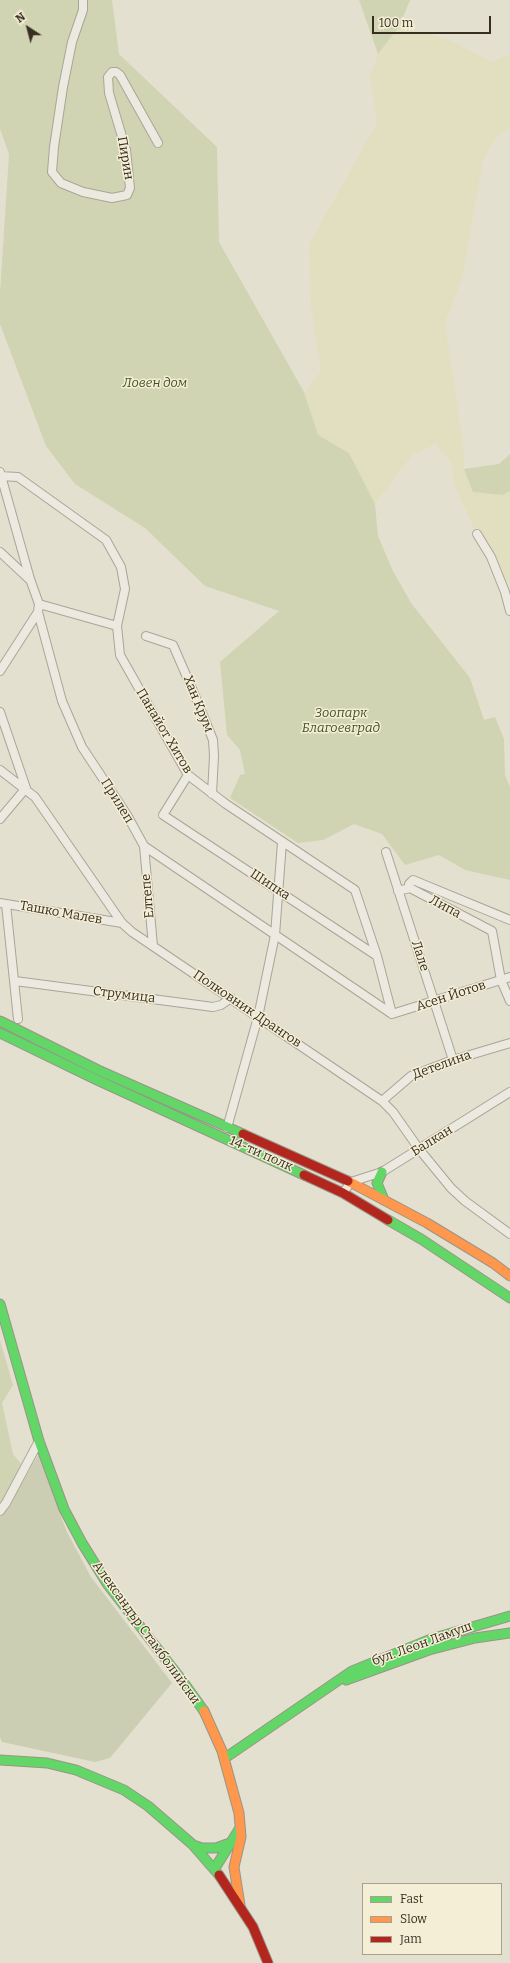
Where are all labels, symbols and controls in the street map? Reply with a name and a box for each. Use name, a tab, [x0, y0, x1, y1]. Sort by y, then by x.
north arrow	[8, 8, 48, 48]
scale bar	[374, 8, 493, 34]
text: N	[13, 10, 28, 26]
text: 100 m	[379, 16, 413, 30]
street label: Пирин	[114, 135, 136, 181]
park label: Ловен дом	[123, 375, 187, 391]
street label: Хан Крум	[180, 673, 216, 735]
street label: Панайот Хитов	[132, 686, 196, 776]
park label: Зоопарк Благоевград	[302, 705, 380, 736]
street label: Прилеп	[97, 776, 137, 826]
street label: Шипка	[247, 866, 293, 904]
street label: Елтепе	[138, 873, 158, 919]
street label: Липа	[427, 892, 463, 922]
street label: Ташко Малев	[18, 898, 104, 928]
street label: Лале	[408, 939, 432, 973]
street label: Полковник Дрангов	[190, 967, 304, 1051]
street label: Асен Йотов	[414, 977, 488, 1015]
street label: Струмица	[92, 983, 156, 1007]
street label: Детелина	[411, 1047, 473, 1083]
street label: Балкан	[408, 1122, 456, 1160]
street label: 14-ти полк	[227, 1133, 295, 1175]
street label: Александър Стамболийски	[89, 1559, 203, 1707]
street label: бул. Леон Ламуш	[370, 1619, 474, 1669]
legend	[362, 1883, 502, 1955]
text: Fast	[400, 1892, 423, 1906]
text: Slow	[400, 1912, 427, 1926]
text: Jam	[400, 1932, 422, 1946]

